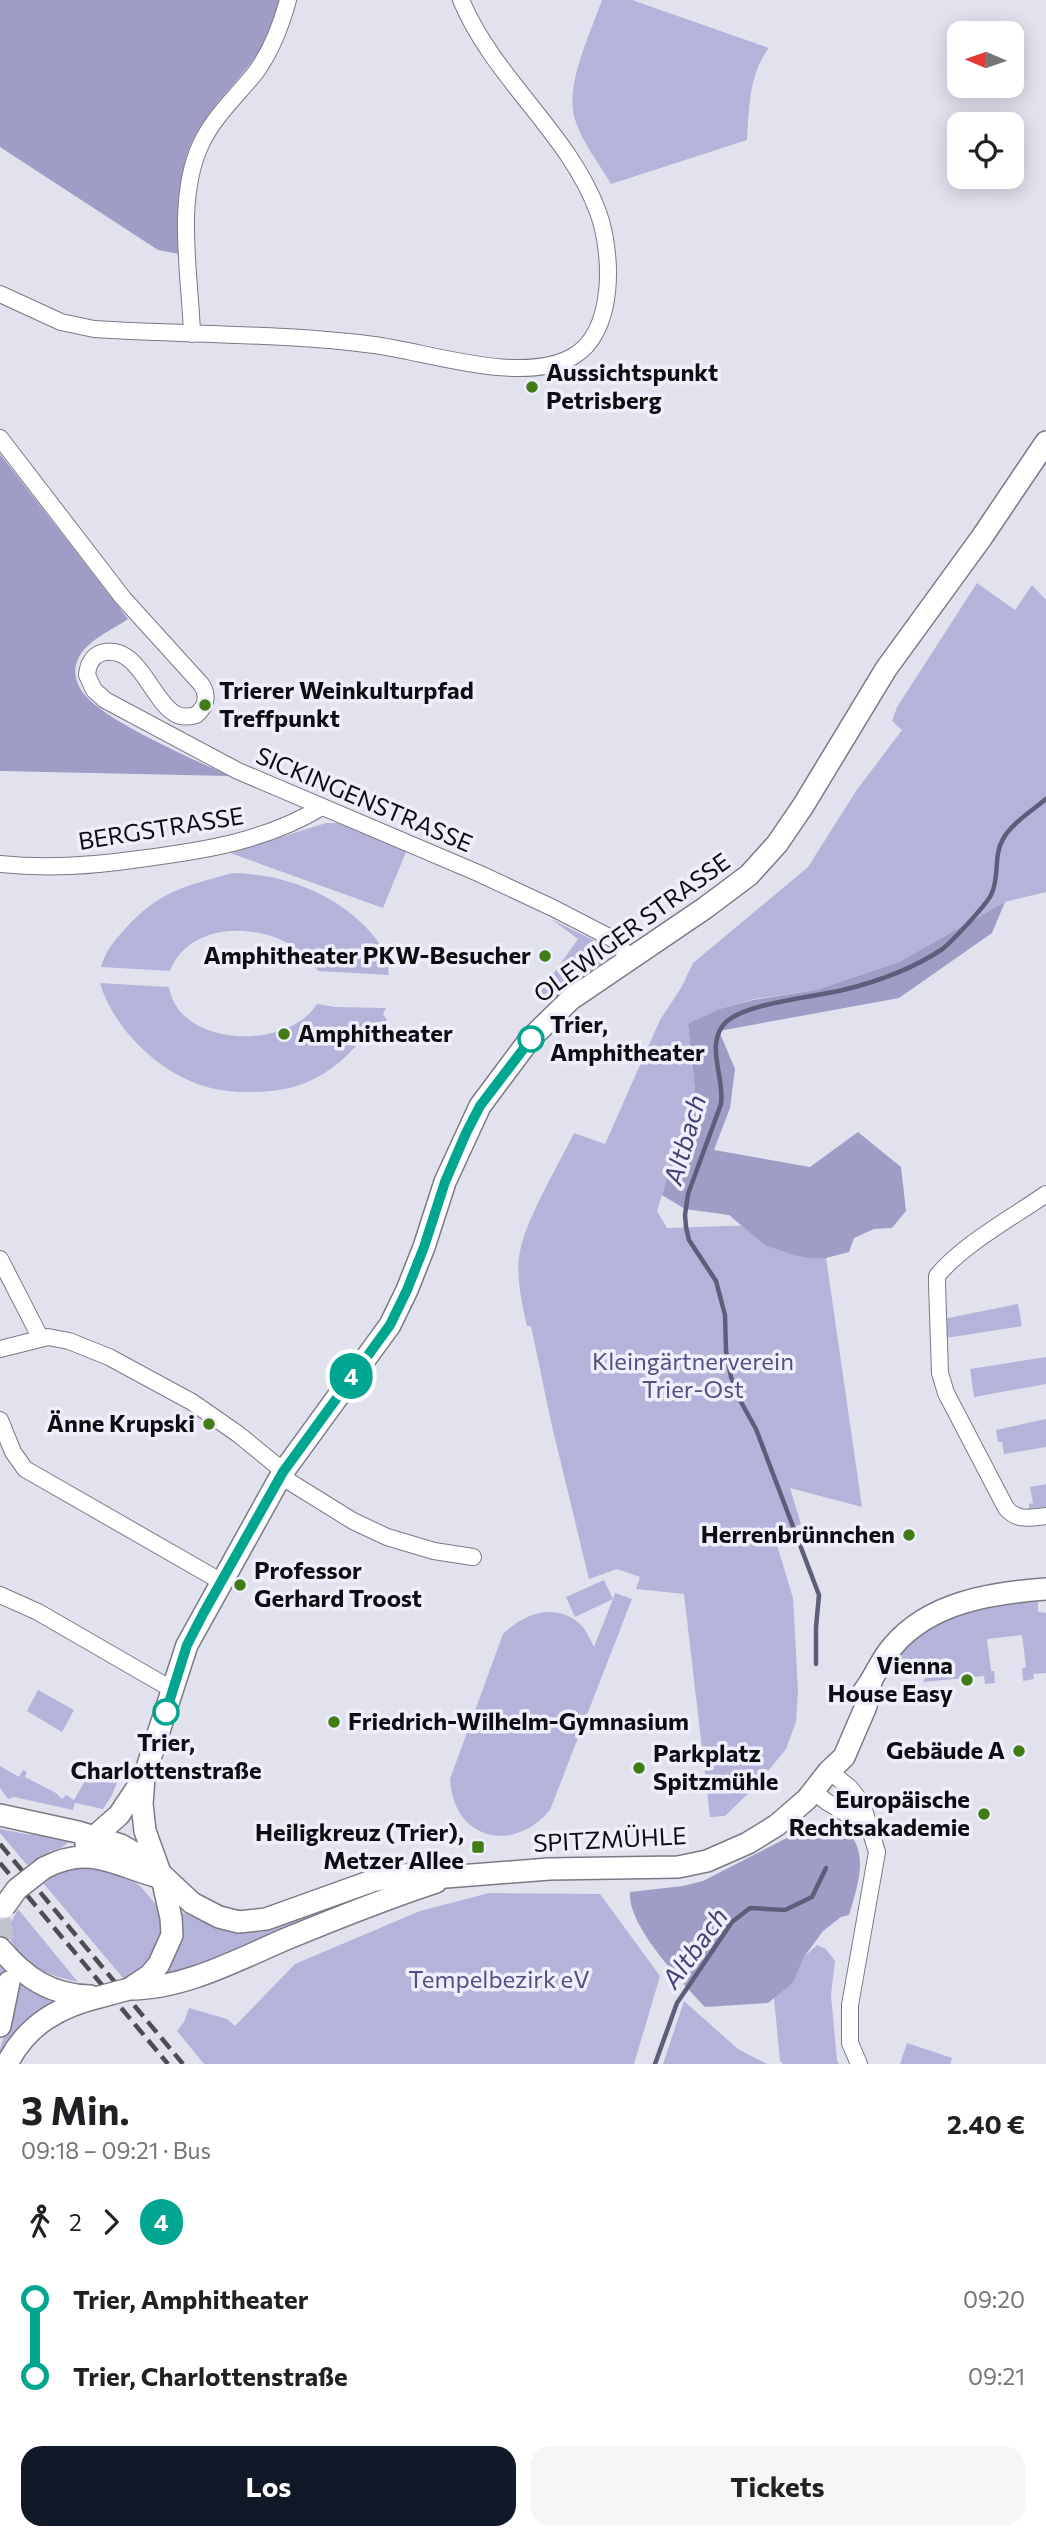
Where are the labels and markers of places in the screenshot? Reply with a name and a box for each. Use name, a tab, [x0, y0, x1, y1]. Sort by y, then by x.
place label: Aussichtspunkt Petrisberg	[546, 357, 718, 414]
marker: Aussichtspunkt Petrisberg	[524, 379, 540, 395]
place label: Trierer Weinkulturpfad Treffpunkt	[219, 675, 474, 732]
marker: Trierer Weinkulturpfad Treffpunkt	[197, 697, 213, 713]
place label: Amphitheater PKW-Besucher	[203, 940, 531, 969]
marker: Amphitheater PKW-Besucher	[537, 948, 553, 964]
place label: Trier, Amphitheater	[550, 1009, 705, 1066]
place label: Amphitheater	[298, 1018, 453, 1047]
marker: Amphitheater	[276, 1026, 292, 1042]
marker: Trier, Amphitheater	[518, 1026, 544, 1052]
place label: Änne Krupski	[47, 1408, 195, 1437]
marker: Änne Krupski	[201, 1416, 217, 1432]
place label: Herrenbrünnchen	[701, 1519, 895, 1548]
marker: Herrenbrünnchen	[901, 1527, 917, 1543]
place label: Professor Gerhard Troost	[254, 1555, 422, 1612]
marker: Professor Gerhard Troost	[232, 1577, 248, 1593]
place label: Vienna House Easy	[827, 1650, 953, 1707]
marker: Vienna House Easy	[959, 1672, 975, 1688]
marker: Trier, Charlottenstraße	[153, 1699, 179, 1725]
place label: Friedrich-Wilhelm-Gymnasium	[348, 1706, 689, 1735]
marker: Friedrich-Wilhelm-Gymnasium	[326, 1714, 342, 1730]
place label: Trier, Charlottenstraße	[70, 1727, 262, 1784]
place label: Gebäude A	[886, 1735, 1005, 1764]
place label: Parkplatz Spitzmühle	[653, 1738, 779, 1795]
marker: Gebäude A	[1011, 1743, 1027, 1759]
marker: Parkplatz Spitzmühle	[631, 1760, 647, 1776]
place label: Europäische Rechtsakademie	[789, 1784, 970, 1841]
marker: Europäische Rechtsakademie	[976, 1806, 992, 1822]
place label: Heiligkreuz (Trier), Metzer Allee	[255, 1817, 464, 1874]
marker: Heiligkreuz (Trier), Metzer Allee	[470, 1839, 486, 1855]

